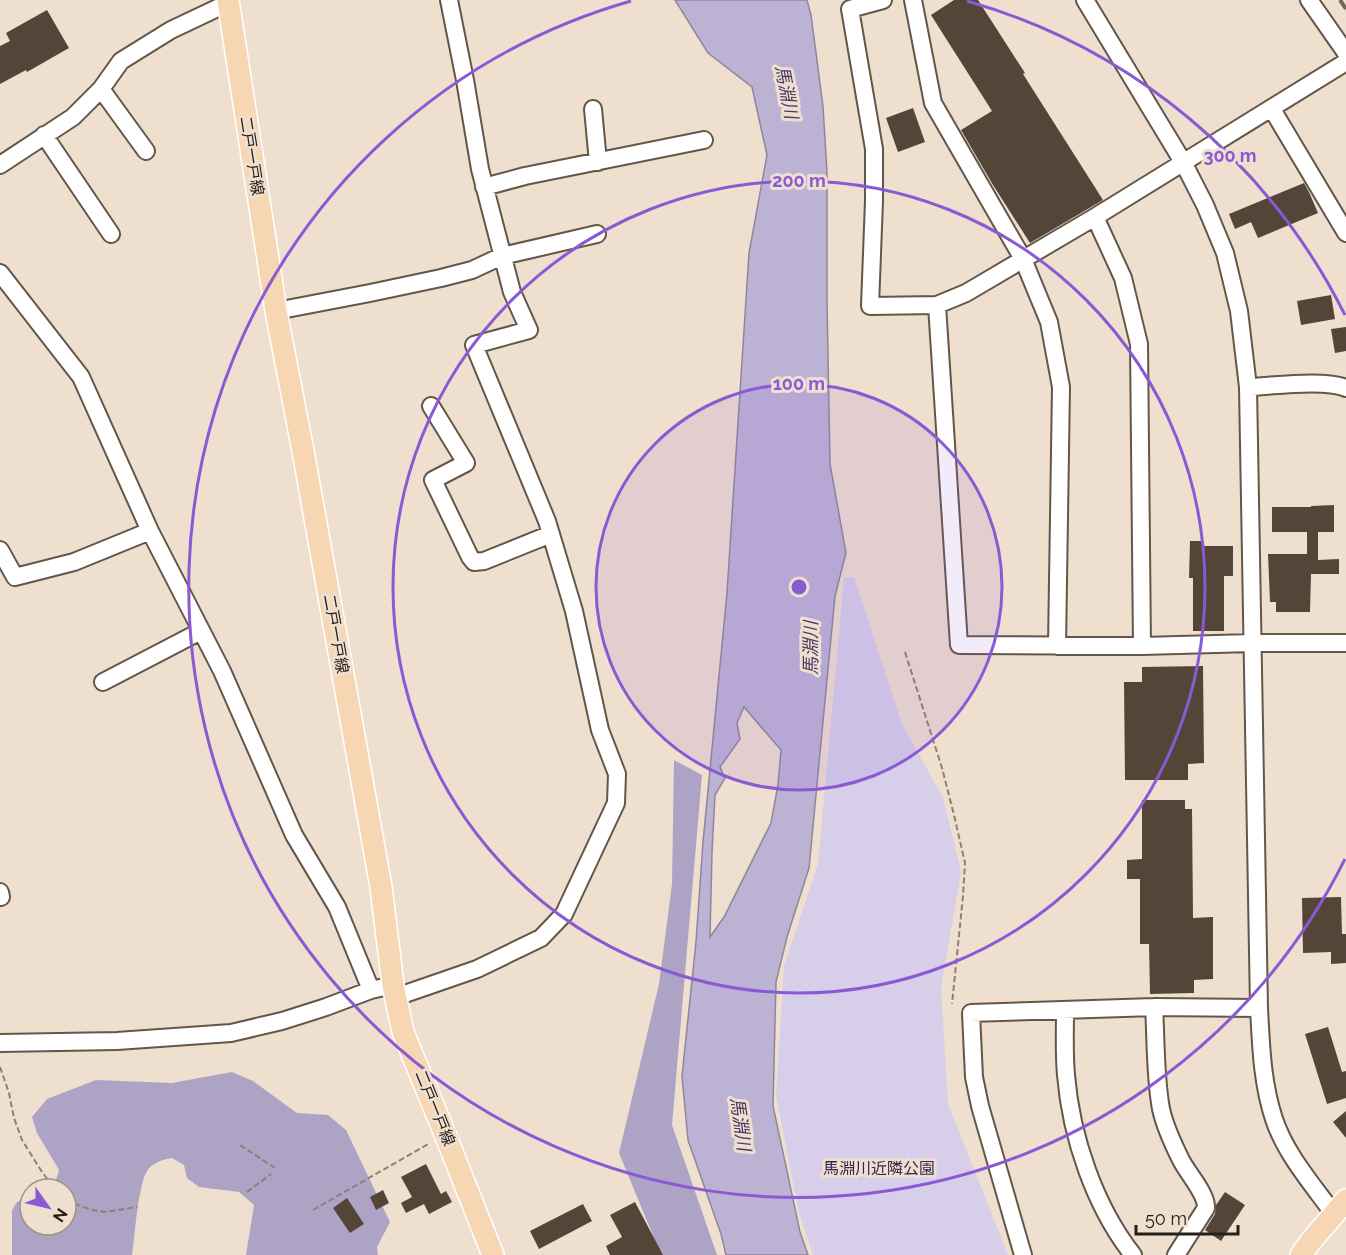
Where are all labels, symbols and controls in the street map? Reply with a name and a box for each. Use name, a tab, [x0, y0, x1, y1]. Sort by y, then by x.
water label: 馬淵川	[772, 63, 803, 122]
street label: 二戸一戸線	[236, 115, 268, 197]
text: 300 m	[1203, 145, 1257, 166]
text: 200 m	[772, 170, 826, 191]
text: 100 m	[773, 373, 825, 394]
centre of rings	[789, 577, 809, 597]
street label: 二戸一戸線	[320, 593, 352, 675]
water label: 馬淵川	[800, 619, 821, 675]
street label: 二戸一戸線	[411, 1067, 459, 1149]
water label: 馬淵川	[727, 1096, 755, 1154]
park label: 馬淵川近隣公園	[823, 1159, 935, 1178]
north arrow	[18, 1177, 78, 1237]
scale bar	[1136, 1198, 1238, 1236]
text: N	[49, 1205, 71, 1225]
text: 50 m	[1145, 1208, 1187, 1229]

